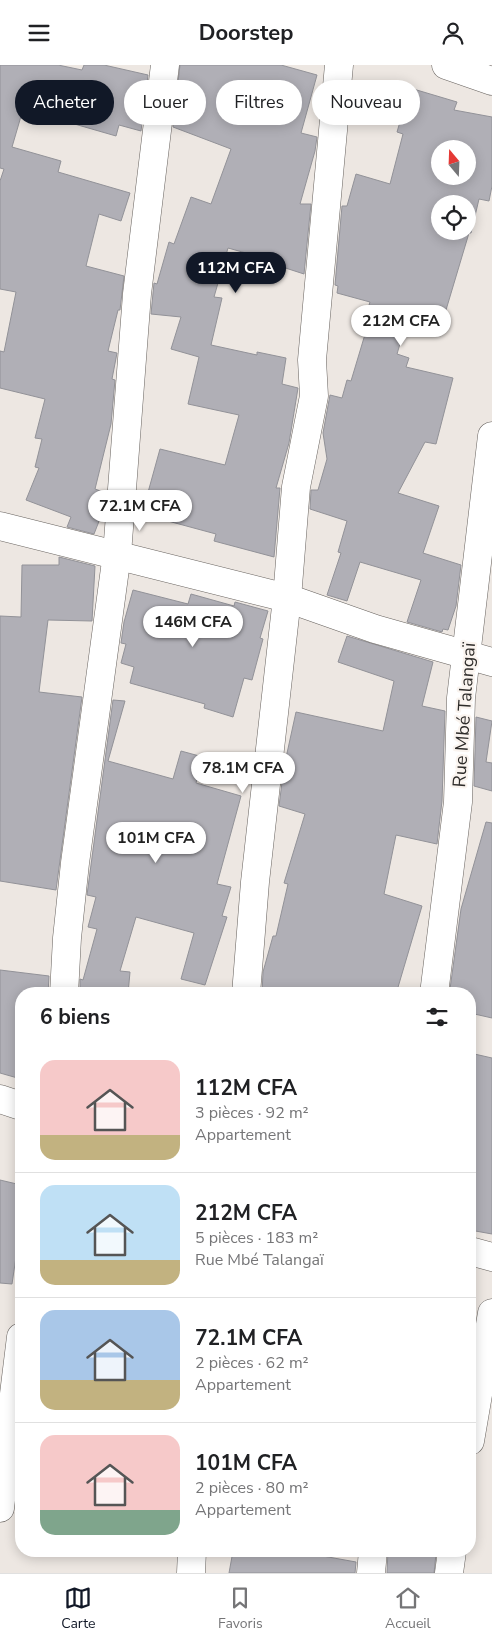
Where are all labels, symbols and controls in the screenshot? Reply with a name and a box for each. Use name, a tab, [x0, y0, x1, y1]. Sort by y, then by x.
text: Doorstep	[199, 18, 293, 48]
icon: menu	[25, 19, 53, 47]
icon: person	[439, 19, 467, 47]
chip: Acheter	[15, 80, 114, 125]
chip: Louer	[124, 80, 206, 125]
chip: Filtres	[216, 80, 302, 125]
chip: Nouveau	[312, 80, 420, 125]
north arrow	[431, 140, 476, 185]
map controls	[431, 140, 476, 240]
button: locate	[431, 195, 476, 240]
pin: 112M CFA	[184, 251, 288, 294]
text: 112M CFA	[197, 257, 275, 279]
pin: 212M CFA	[349, 305, 453, 347]
text: 212M CFA	[362, 310, 440, 332]
pin: 72.1M CFA	[83, 489, 197, 532]
text: 72.1M CFA	[99, 495, 181, 517]
pin: 146M CFA	[141, 605, 245, 648]
text: 146M CFA	[154, 611, 232, 633]
street label: Rue Mbé Talangaï	[447, 641, 481, 788]
pin: 78.1M CFA	[186, 751, 300, 794]
text: 78.1M CFA	[202, 757, 284, 779]
pin: 101M CFA	[104, 821, 208, 864]
text: 101M CFA	[117, 827, 195, 849]
text: 6 biens	[40, 1003, 110, 1031]
icon: filters	[423, 1003, 451, 1031]
text: 112M CFA	[195, 1074, 297, 1102]
icon: home	[80, 1080, 140, 1140]
text: 3 pièces · 92 m²	[195, 1102, 309, 1124]
text: Appartement	[195, 1124, 291, 1146]
text: 212M CFA	[195, 1199, 297, 1227]
icon: home	[80, 1205, 140, 1265]
text: 5 pièces · 183 m²	[195, 1227, 318, 1249]
text: Rue Mbé Talangaï	[195, 1249, 324, 1271]
text: 72.1M CFA	[195, 1324, 302, 1352]
icon: home	[80, 1330, 140, 1390]
text: 2 pièces · 62 m²	[195, 1352, 309, 1374]
text: Appartement	[195, 1374, 291, 1396]
text: 101M CFA	[195, 1449, 297, 1477]
icon: home	[80, 1455, 140, 1515]
text: 2 pièces · 80 m²	[195, 1477, 309, 1499]
text: Appartement	[195, 1499, 291, 1521]
tab: Carte	[61, 1584, 96, 1633]
tab: Favoris	[218, 1584, 263, 1633]
tab: Accueil	[385, 1584, 431, 1633]

